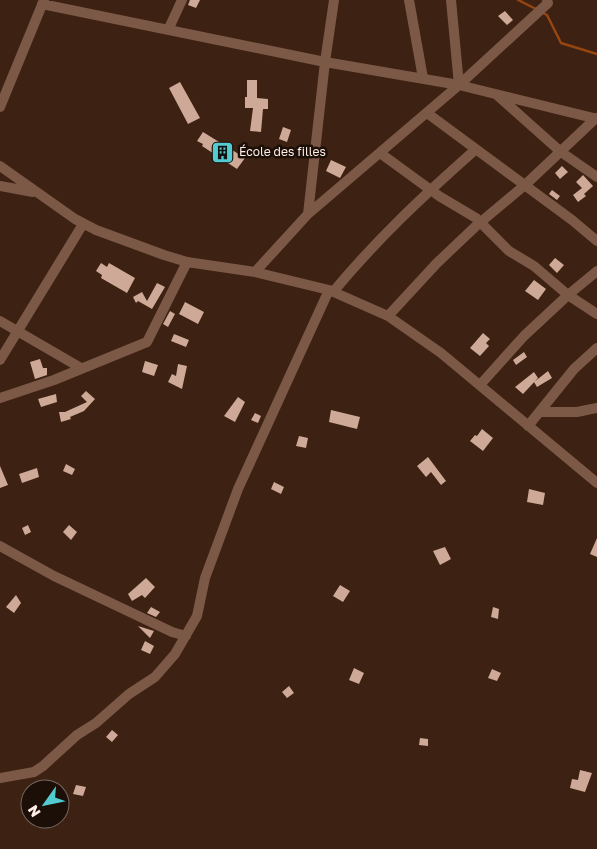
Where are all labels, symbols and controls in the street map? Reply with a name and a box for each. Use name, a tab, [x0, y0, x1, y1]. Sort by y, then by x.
building icon: École des filles	[211, 140, 235, 164]
place label: École des filles	[239, 144, 326, 159]
north arrow	[20, 779, 70, 829]
text: N	[24, 802, 44, 820]

